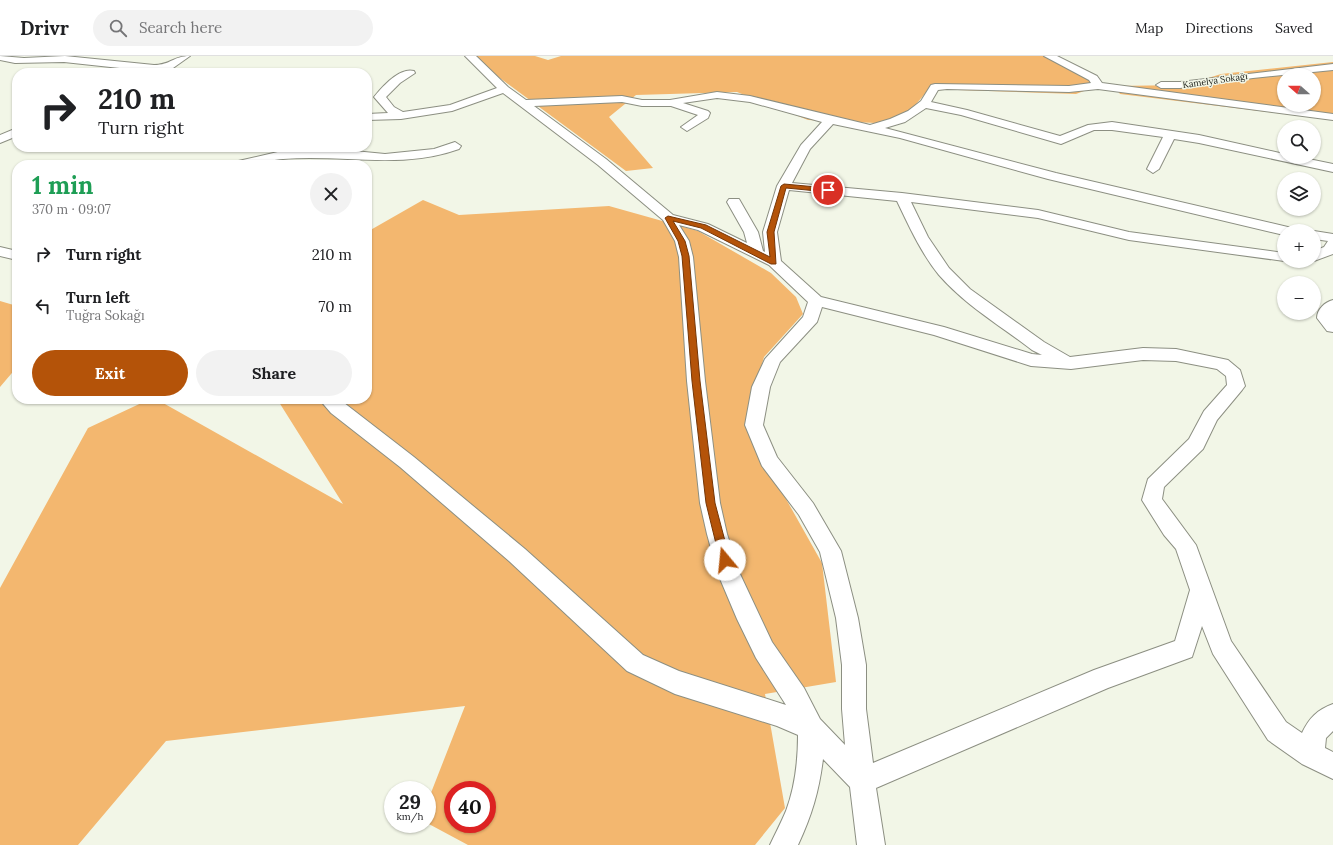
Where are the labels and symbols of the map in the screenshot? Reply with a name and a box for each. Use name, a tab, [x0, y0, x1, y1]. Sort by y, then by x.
north arrow	[1277, 68, 1321, 112]
street label: Kamelya Sokağı	[1182, 70, 1249, 90]
pin	[811, 173, 845, 207]
position arrow	[704, 539, 746, 581]
speed limit sign: 40	[444, 781, 496, 833]

